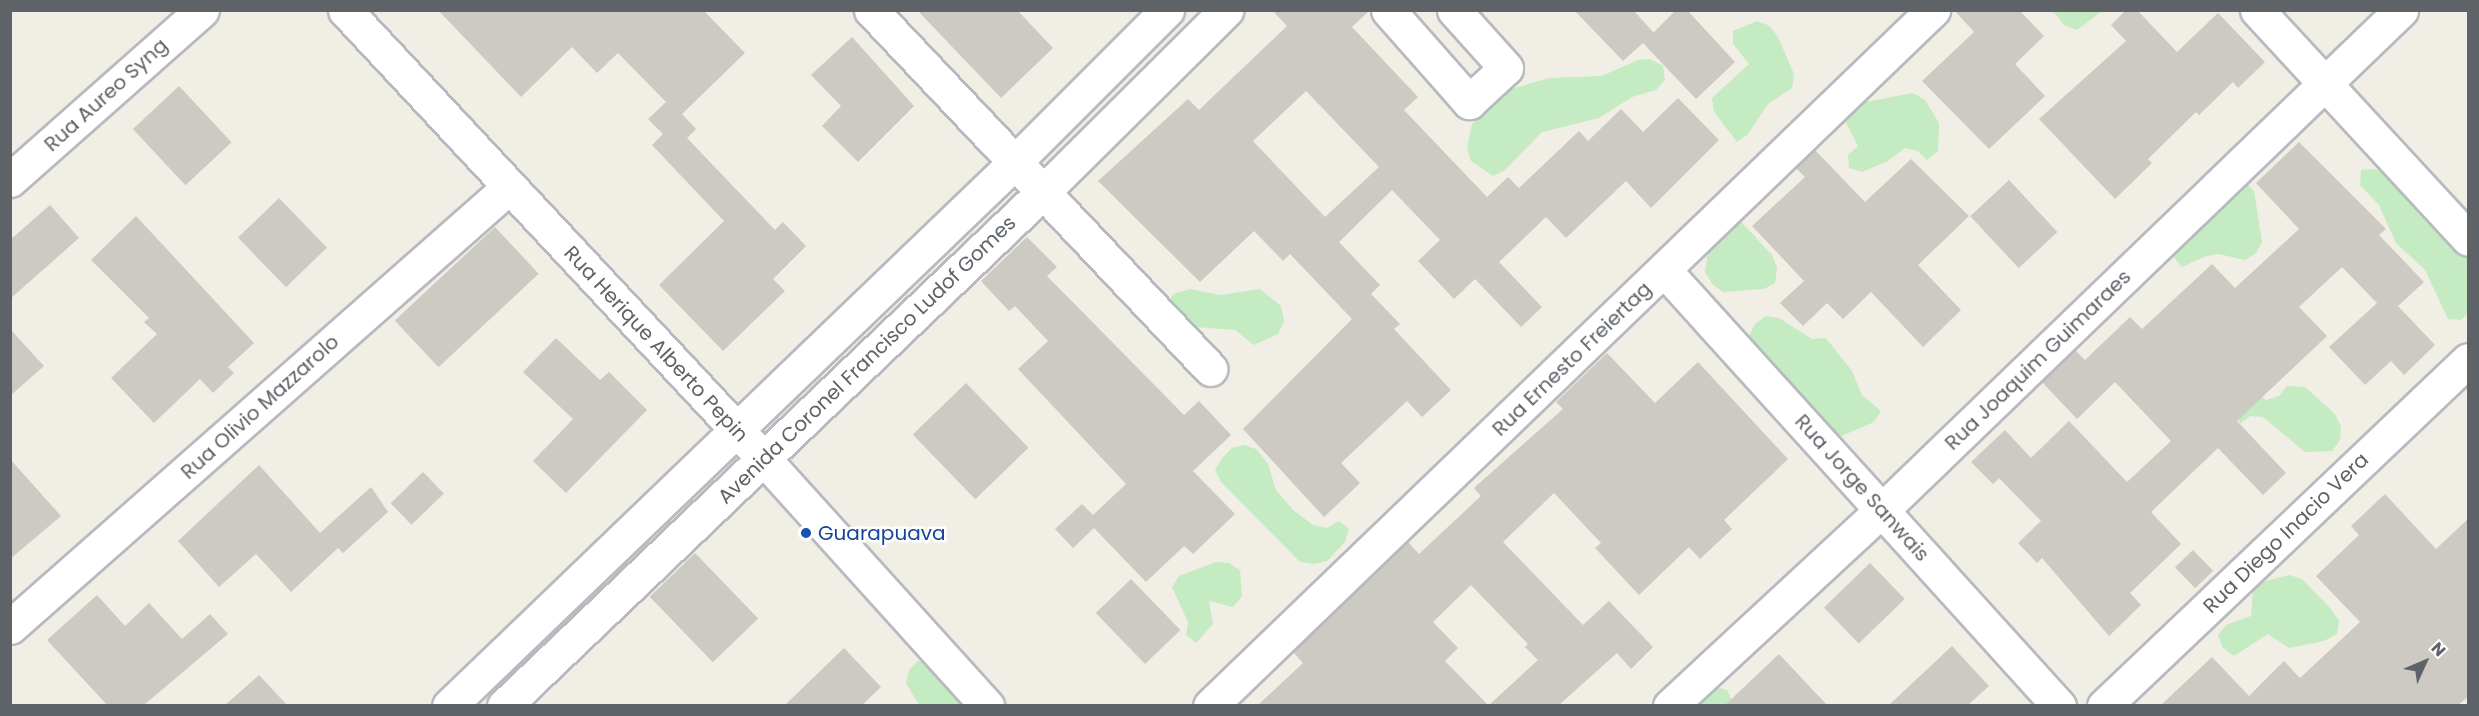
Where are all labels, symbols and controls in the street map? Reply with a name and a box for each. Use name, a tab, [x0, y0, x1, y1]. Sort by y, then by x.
street label: Rua Aureo Syng	[39, 33, 173, 157]
street label: Avenida Coronel Francisco Ludof Gomes	[713, 211, 1021, 509]
street label: Rua Herique Alberto Pepin	[559, 241, 753, 447]
street label: Rua Joaquim Guimaraes	[1940, 265, 2136, 455]
street label: Rua Ernesto Freiertag	[1488, 277, 1656, 441]
street label: Rua Olivio Mazzarolo	[176, 330, 344, 484]
street label: Rua Jorge Sanwais	[1790, 410, 1934, 566]
street label: Rua Diego Inacio Vera	[2198, 448, 2374, 618]
place label: Guarapuava	[818, 521, 945, 545]
marker: Guarapuava	[799, 526, 813, 540]
north arrow	[2395, 632, 2455, 692]
text: N	[2426, 637, 2451, 661]

